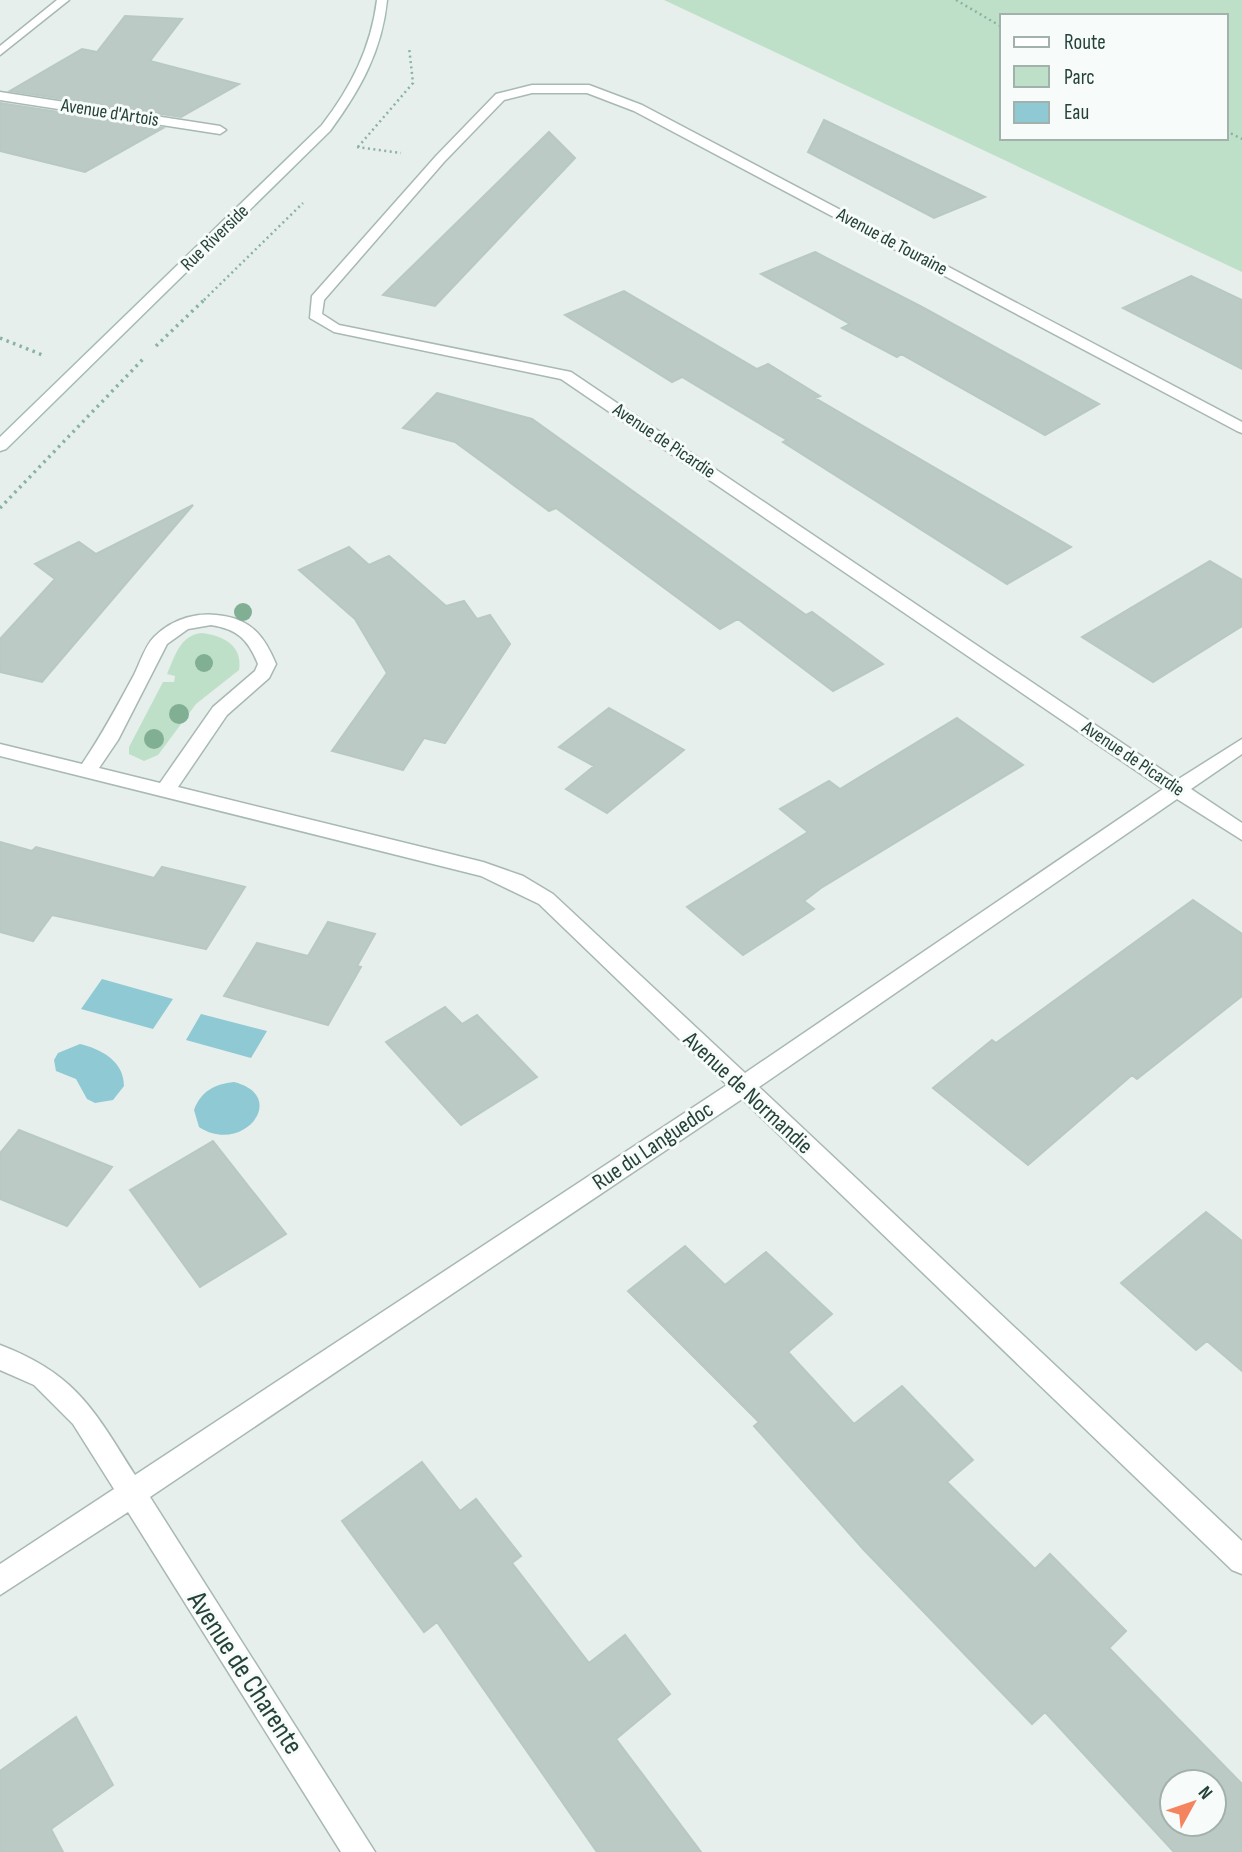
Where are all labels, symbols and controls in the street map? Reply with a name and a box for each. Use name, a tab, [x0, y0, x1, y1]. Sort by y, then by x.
legend	[1000, 14, 1228, 140]
text: Route	[1064, 30, 1106, 55]
text: Parc	[1064, 65, 1095, 90]
street label: Avenue d'Artois	[59, 94, 161, 132]
text: Eau	[1064, 100, 1089, 125]
street label: Rue Riverside	[176, 200, 254, 276]
street label: Avenue de Touraine	[832, 203, 951, 281]
street label: Avenue de Picardie	[608, 398, 720, 484]
street label: Avenue de Picardie	[1077, 716, 1189, 802]
street label: Avenue de Normandie	[677, 1025, 819, 1160]
street label: Rue du Languedoc	[587, 1095, 719, 1197]
street label: Avenue de Charente	[180, 1585, 310, 1761]
north arrow	[1158, 1768, 1228, 1838]
text: N	[1193, 1782, 1217, 1804]

